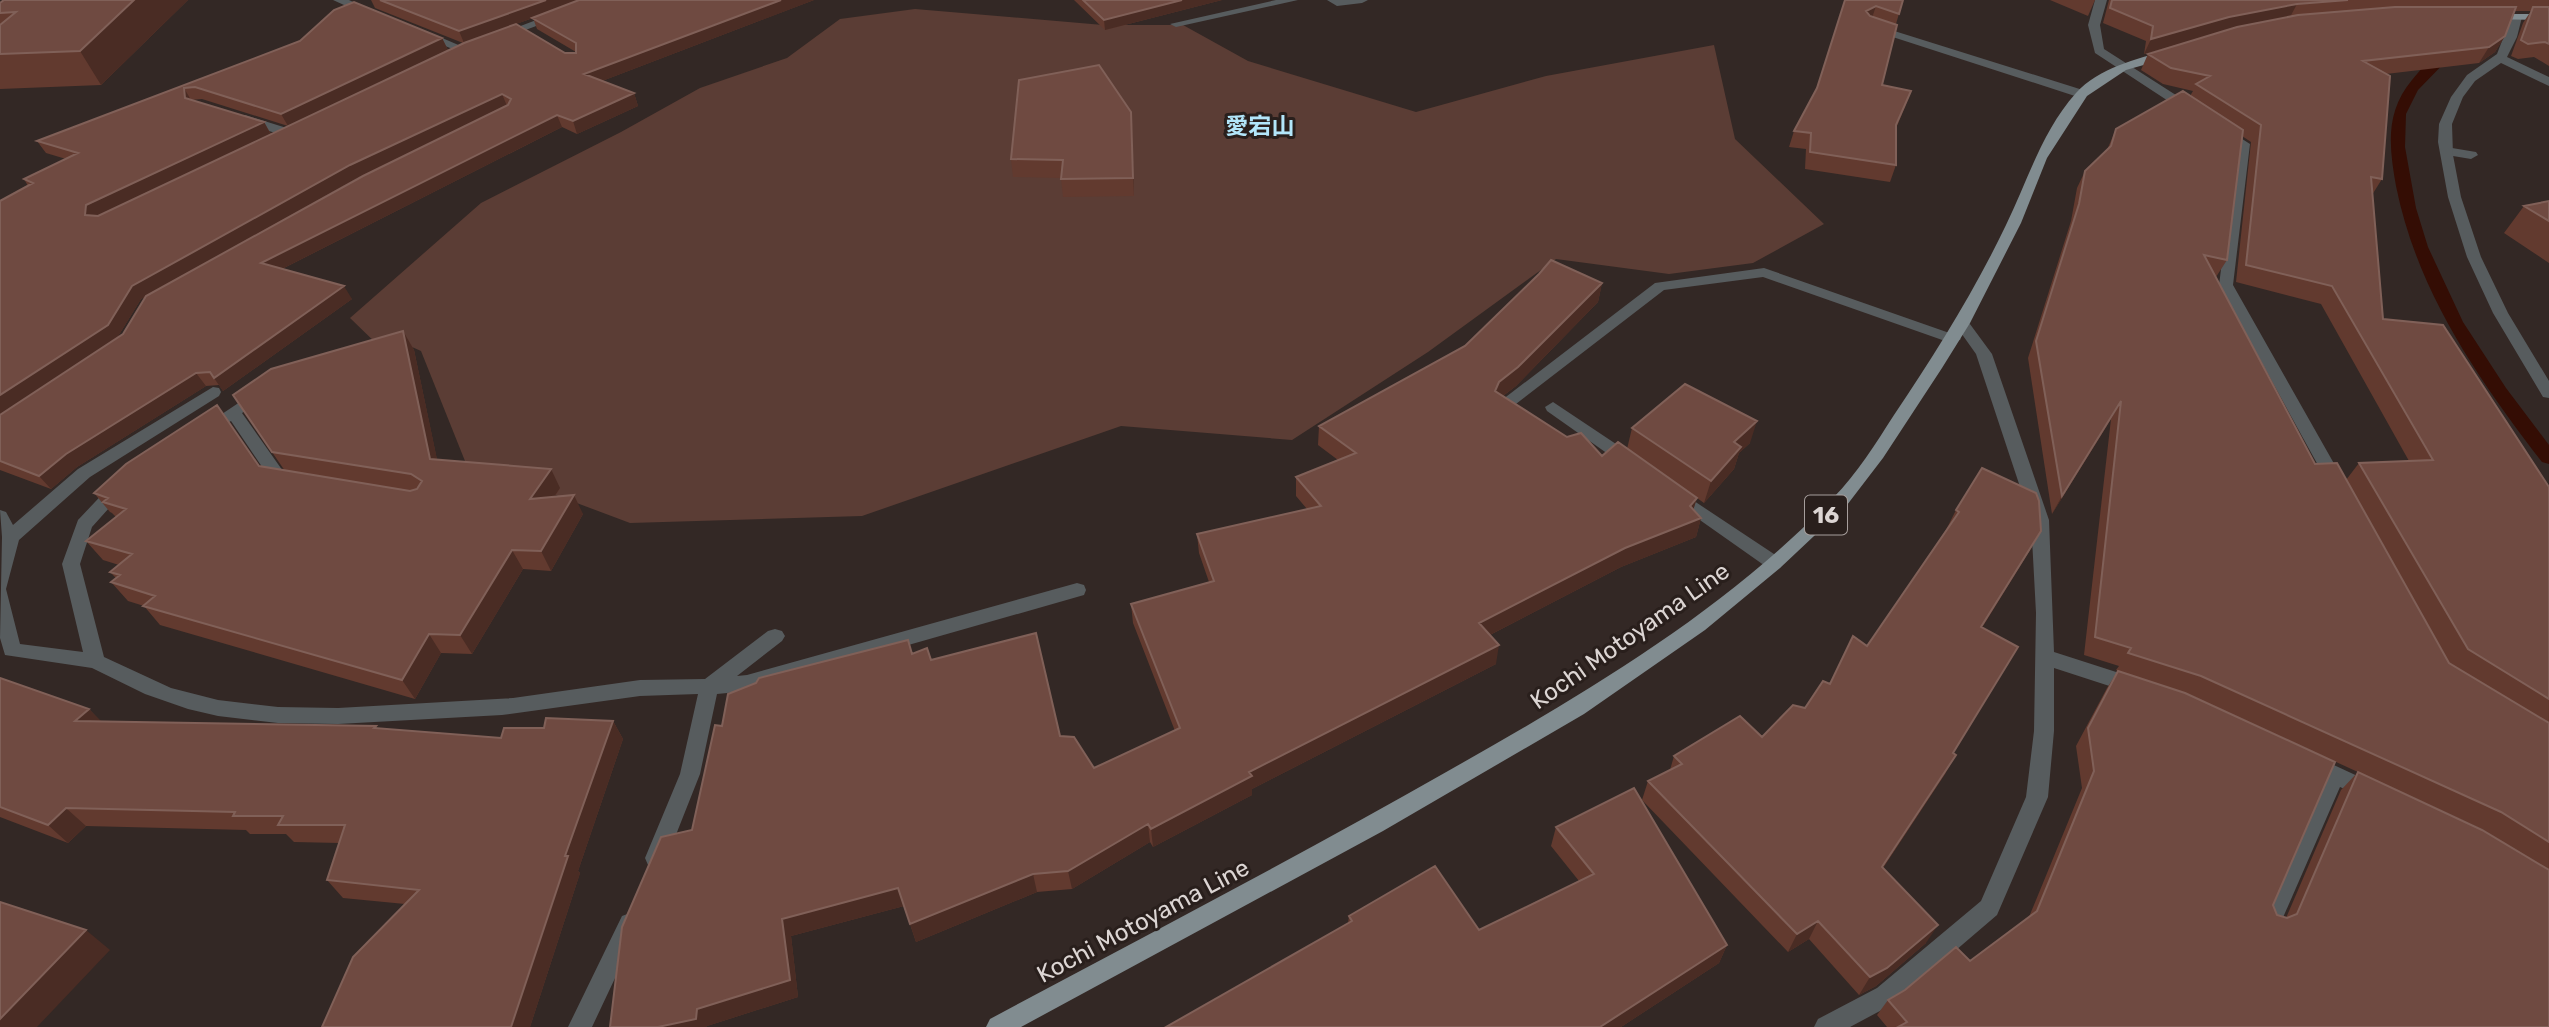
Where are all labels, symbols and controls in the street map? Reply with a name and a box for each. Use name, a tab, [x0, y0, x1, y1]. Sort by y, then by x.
district label: 愛宕山	[1226, 112, 1295, 140]
road number: 16	[1805, 495, 1847, 534]
street label: Kochi Motoyama Line	[1525, 557, 1735, 715]
street label: Kochi Motoyama Line	[1032, 853, 1254, 989]

